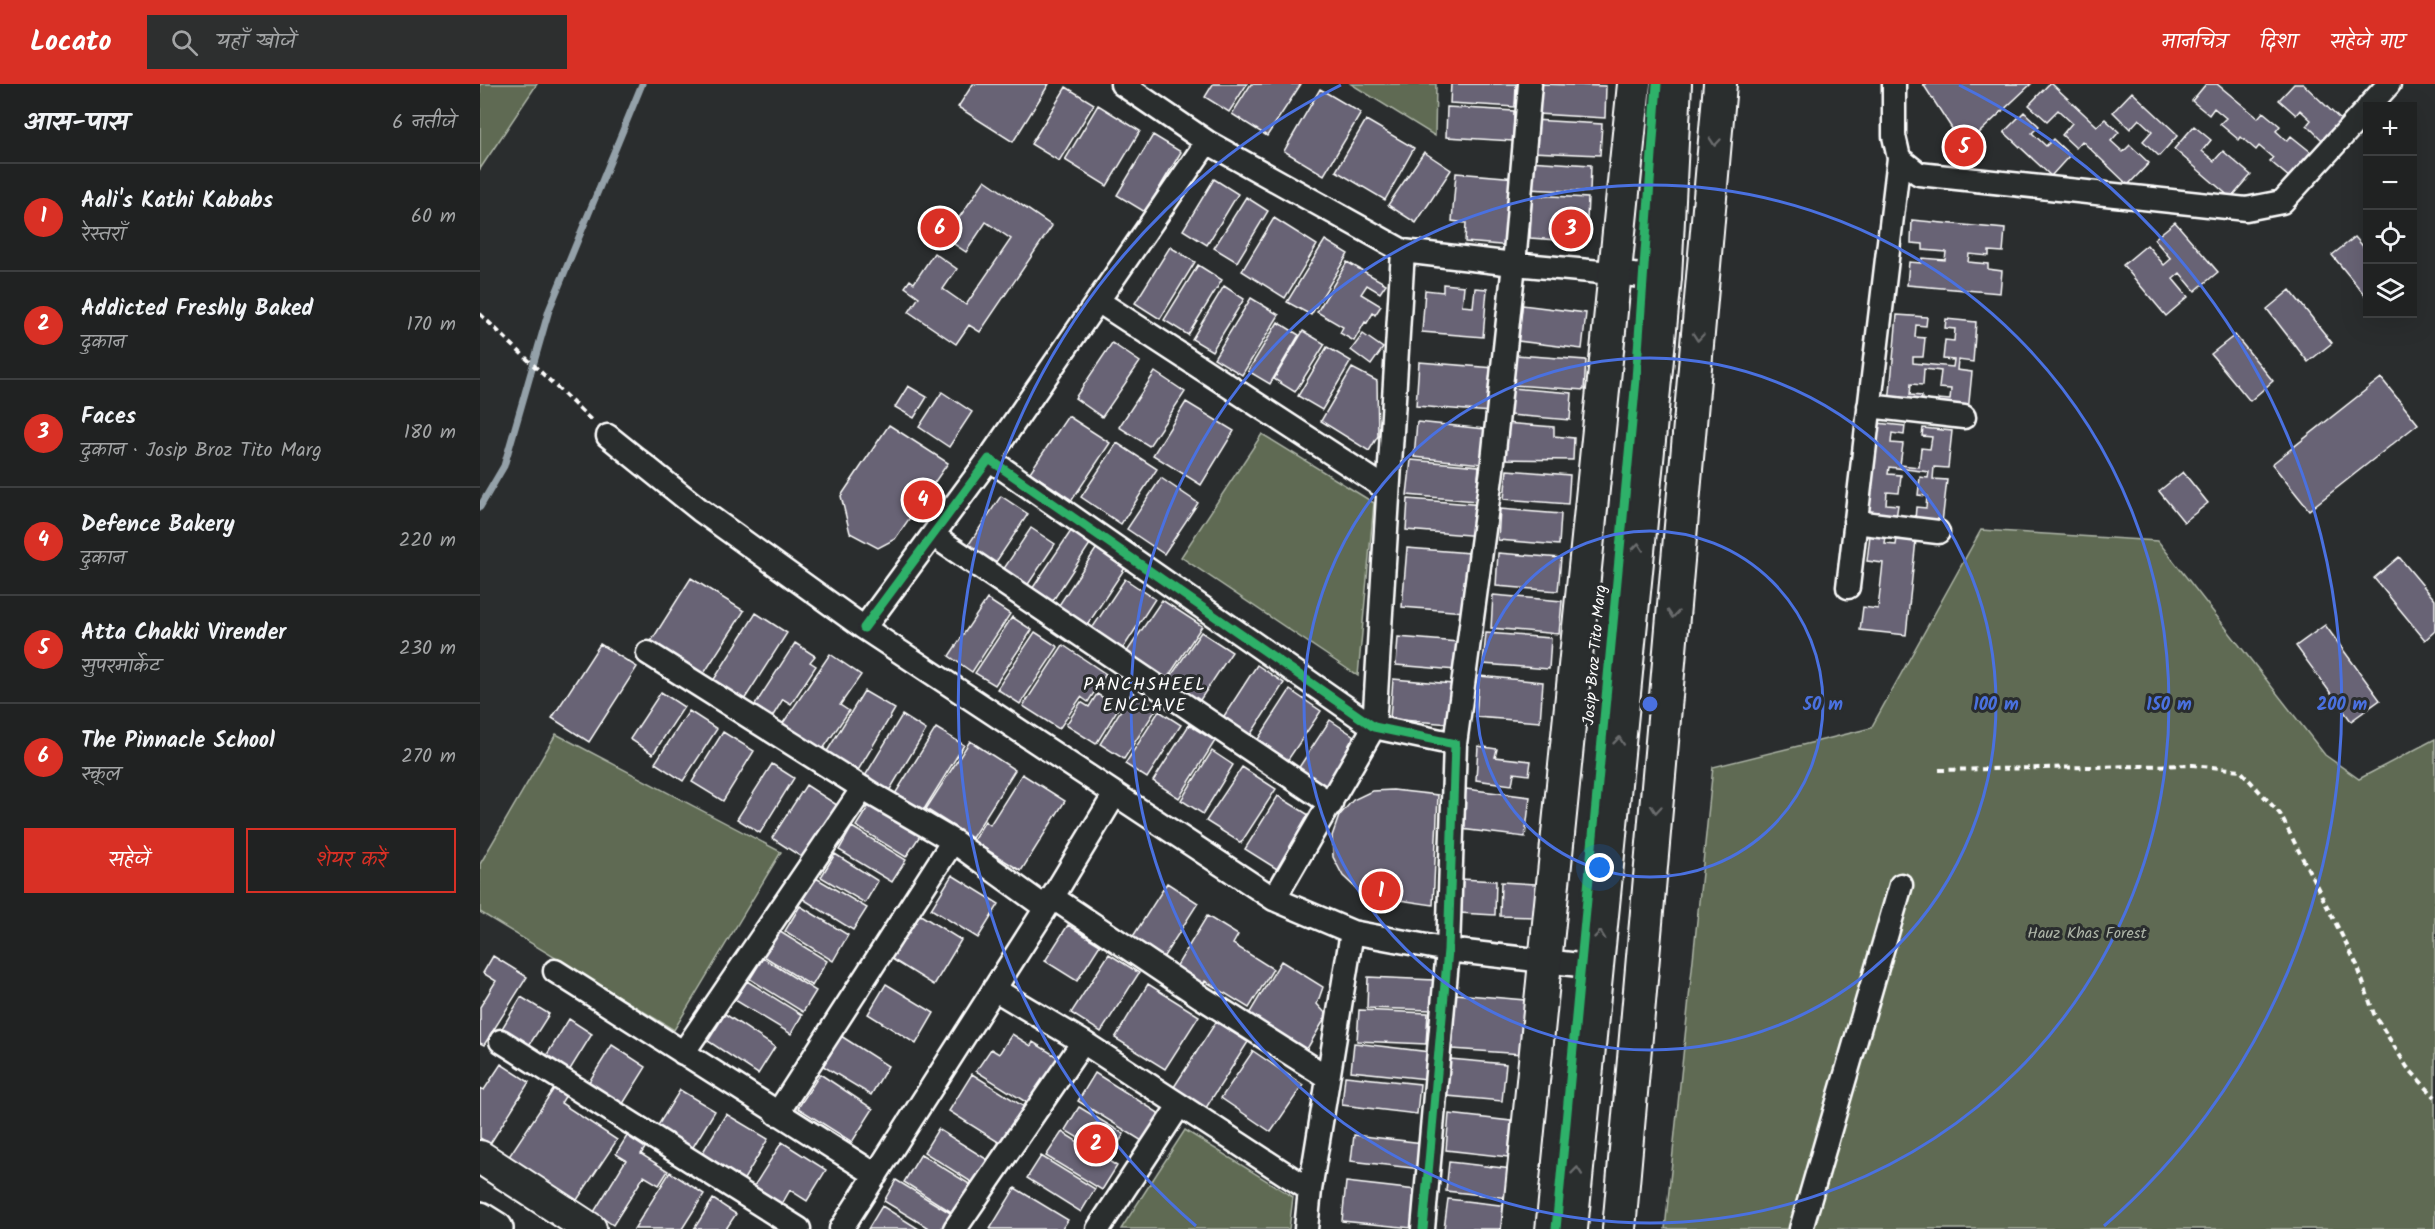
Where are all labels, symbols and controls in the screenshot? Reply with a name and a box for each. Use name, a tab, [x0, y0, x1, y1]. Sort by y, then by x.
search box	[147, 15, 567, 69]
text: Locato	[30, 20, 111, 65]
text: यहाँ खोजें	[216, 25, 296, 60]
icon: search	[168, 26, 201, 59]
text: मानचित्र	[2161, 26, 2227, 59]
text: दिशा	[2260, 26, 2297, 59]
text: सहेजे गए	[2330, 26, 2405, 59]
text: आस-पास	[24, 102, 128, 144]
map controls	[2363, 102, 2417, 318]
button: +	[2363, 102, 2417, 156]
text: 6 नतीजे	[392, 107, 456, 139]
pin: 5	[1944, 124, 1984, 170]
one-way arrow	[1709, 138, 1722, 147]
button: −	[2363, 156, 2417, 210]
text: Aali's Kathi Kababs	[81, 184, 273, 219]
text: 1	[40, 201, 47, 233]
text: 60 m	[411, 201, 456, 233]
pin: 6	[920, 206, 960, 250]
pin: 3	[1552, 206, 1590, 252]
button: locate	[2363, 210, 2417, 264]
text: रेस्तराँ	[81, 219, 125, 251]
button: layers	[2363, 264, 2417, 318]
text: Addicted Freshly Baked	[81, 292, 313, 327]
text: 2	[38, 309, 49, 341]
text: 170 m	[407, 309, 456, 341]
text: दुकान	[81, 327, 125, 359]
one-way arrow	[1691, 332, 1704, 341]
text: Faces	[81, 400, 136, 435]
text: 3	[38, 417, 49, 449]
text: 180 m	[404, 417, 456, 449]
text: दुकान · Josip Broz Tito Marg	[81, 435, 322, 467]
pin: 4	[904, 478, 942, 522]
text: Defence Bakery	[81, 508, 235, 543]
text: 4	[38, 525, 49, 557]
text: 220 m	[399, 525, 456, 557]
one-way arrow	[1631, 542, 1644, 551]
text: दुकान	[81, 543, 125, 575]
street label: Josip Broz Tito Marg	[1576, 584, 1614, 726]
one-way arrow	[1667, 610, 1680, 619]
text: Atta Chakki Virender	[81, 616, 286, 651]
text: 5	[38, 633, 49, 665]
text: 230 m	[399, 633, 456, 665]
text: सुपरमार्केट	[81, 651, 161, 683]
district label: PANCHSHEEL ENCLAVE	[1083, 671, 1207, 721]
text: 50 m	[1802, 691, 1843, 720]
text: 100 m	[1973, 691, 2019, 720]
text: 150 m	[2146, 691, 2192, 720]
text: 200 m	[2317, 691, 2368, 720]
centre of rings	[1640, 694, 1660, 714]
text: The Pinnacle School	[81, 724, 275, 759]
one-way arrow	[1612, 736, 1625, 745]
text: 6	[38, 741, 49, 773]
text: 270 m	[401, 741, 456, 773]
text: स्कूल	[81, 759, 120, 791]
one-way arrow	[1650, 804, 1663, 813]
button: सहेजें	[24, 828, 234, 893]
button: शेयर करें	[246, 828, 456, 893]
your location	[1585, 853, 1614, 882]
pin: 1	[1362, 868, 1400, 914]
park label: Hauz Khas Forest	[2027, 921, 2147, 946]
one-way arrow	[1593, 930, 1606, 939]
pin: 2	[1076, 1122, 1116, 1166]
one-way arrow	[1570, 1166, 1583, 1175]

